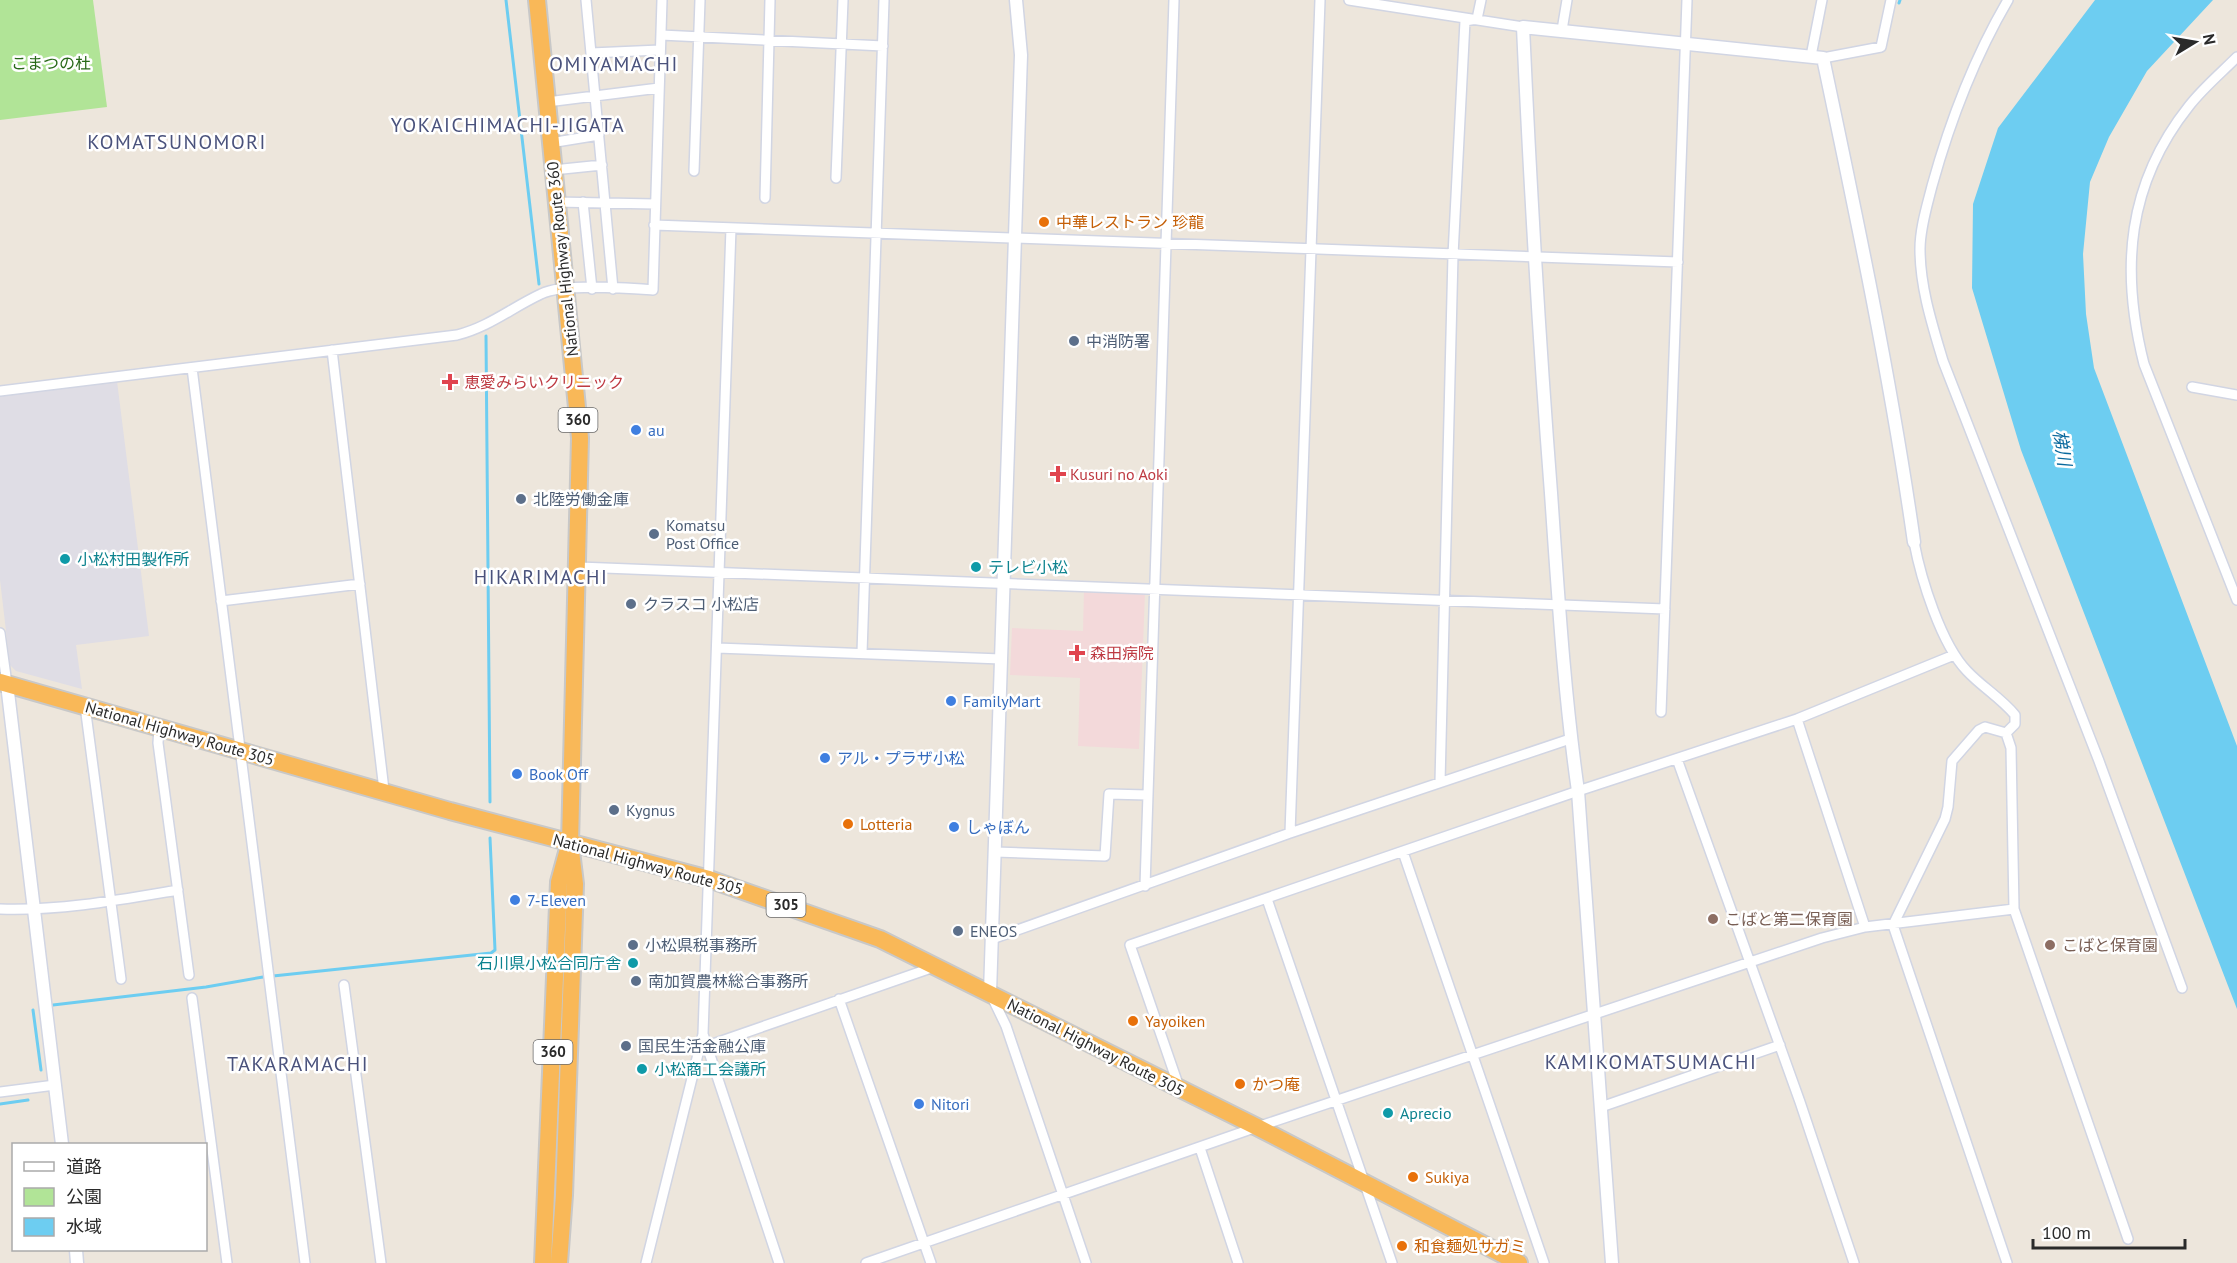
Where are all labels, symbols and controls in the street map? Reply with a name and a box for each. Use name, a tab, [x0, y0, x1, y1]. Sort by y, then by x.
north arrow	[2165, 12, 2225, 72]
text: N	[2199, 32, 2221, 46]
district label: OMIYAMACHI	[549, 51, 679, 77]
park label: こまつの杜	[11, 53, 91, 73]
district label: YOKAICHIMACHI-JIGATA	[391, 112, 625, 138]
district label: KOMATSUNOMORI	[87, 129, 267, 155]
street label: National Highway Route 360	[542, 160, 582, 357]
place label: 中華レストラン 珍龍	[1056, 212, 1204, 232]
marker: 中華レストラン 珍龍	[1037, 215, 1051, 229]
place label: 中消防署	[1086, 331, 1150, 351]
marker: 中消防署	[1067, 334, 1081, 348]
place label: 恵愛みらいクリニック	[464, 372, 624, 392]
marker: 恵愛みらいクリニック	[441, 373, 459, 391]
road number: 360	[558, 408, 598, 432]
place label: au	[648, 420, 665, 440]
marker: au	[629, 423, 643, 437]
water label: 梯川	[2048, 428, 2077, 469]
place label: Kusuri no Aoki	[1070, 464, 1168, 484]
marker: Kusuri no Aoki	[1051, 467, 1065, 481]
place label: 北陸労働金庫	[533, 489, 629, 509]
marker: 北陸労働金庫	[514, 492, 528, 506]
place label: Komatsu Post Office	[666, 515, 739, 553]
marker: Komatsu Post Office	[647, 527, 661, 541]
place label: 小松村田製作所	[77, 549, 189, 569]
marker: 小松村田製作所	[58, 552, 72, 566]
place label: テレビ小松	[988, 557, 1068, 577]
marker: テレビ小松	[969, 560, 983, 574]
district label: HIKARIMACHI	[474, 564, 608, 590]
place label: クラスコ 小松店	[643, 594, 759, 614]
marker: クラスコ 小松店	[624, 597, 638, 611]
place label: 森田病院	[1090, 643, 1154, 663]
marker: 森田病院	[1068, 644, 1086, 662]
place label: FamilyMart	[963, 691, 1041, 711]
marker: FamilyMart	[944, 694, 958, 708]
street label: National Highway Route 305	[83, 696, 277, 770]
place label: アル・プラザ小松	[837, 748, 965, 768]
marker: アル・プラザ小松	[818, 751, 832, 765]
place label: Book Off	[529, 764, 589, 784]
marker: Book Off	[510, 767, 524, 781]
place label: Kygnus	[626, 800, 675, 820]
marker: Kygnus	[607, 803, 621, 817]
place label: Lotteria	[860, 814, 912, 834]
marker: Lotteria	[841, 817, 855, 831]
place label: しゃぼん	[966, 817, 1030, 837]
marker: しゃぼん	[947, 820, 961, 834]
street label: National Highway Route 305	[551, 829, 745, 899]
place label: 7-Eleven	[527, 890, 586, 910]
marker: 7-Eleven	[508, 893, 522, 907]
road number: 305	[766, 893, 806, 917]
place label: こばと第二保育園	[1725, 909, 1853, 929]
marker: こばと第二保育園	[1706, 912, 1720, 926]
place label: ENEOS	[970, 921, 1017, 941]
marker: ENEOS	[951, 924, 965, 938]
place label: 小松県税事務所	[645, 935, 757, 955]
place label: こばと保育園	[2062, 935, 2158, 955]
marker: 小松県税事務所	[626, 938, 640, 952]
marker: こばと保育園	[2043, 938, 2057, 952]
place label: 石川県小松合同庁舎	[477, 953, 621, 973]
marker: 石川県小松合同庁舎	[626, 956, 640, 970]
place label: 南加賀農林総合事務所	[648, 971, 808, 991]
marker: 南加賀農林総合事務所	[629, 974, 643, 988]
street label: National Highway Route 305	[1004, 994, 1188, 1100]
place label: Yayoiken	[1145, 1011, 1205, 1031]
marker: Yayoiken	[1126, 1014, 1140, 1028]
place label: 国民生活金融公庫	[638, 1036, 766, 1056]
marker: 国民生活金融公庫	[619, 1039, 633, 1053]
road number: 360	[534, 1040, 572, 1064]
district label: KAMIKOMATSUMACHI	[1545, 1049, 1757, 1075]
district label: TAKARAMACHI	[227, 1051, 369, 1077]
place label: 小松商工会議所	[654, 1059, 766, 1079]
marker: 小松商工会議所	[635, 1062, 649, 1076]
place label: かつ庵	[1252, 1074, 1300, 1094]
marker: かつ庵	[1233, 1077, 1247, 1091]
place label: Nitori	[931, 1094, 970, 1114]
marker: Nitori	[912, 1097, 926, 1111]
place label: Aprecio	[1400, 1103, 1452, 1123]
marker: Aprecio	[1381, 1106, 1395, 1120]
legend	[12, 1143, 207, 1251]
text: 道路	[66, 1155, 102, 1178]
place label: Sukiya	[1425, 1167, 1469, 1187]
marker: Sukiya	[1406, 1170, 1420, 1184]
text: 公園	[66, 1185, 102, 1208]
scale bar	[2033, 1212, 2184, 1250]
text: 水域	[66, 1215, 102, 1238]
text: 100 m	[2042, 1221, 2091, 1244]
place label: 和食麺処サガミ	[1414, 1236, 1526, 1256]
marker: 和食麺処サガミ	[1395, 1239, 1409, 1253]

